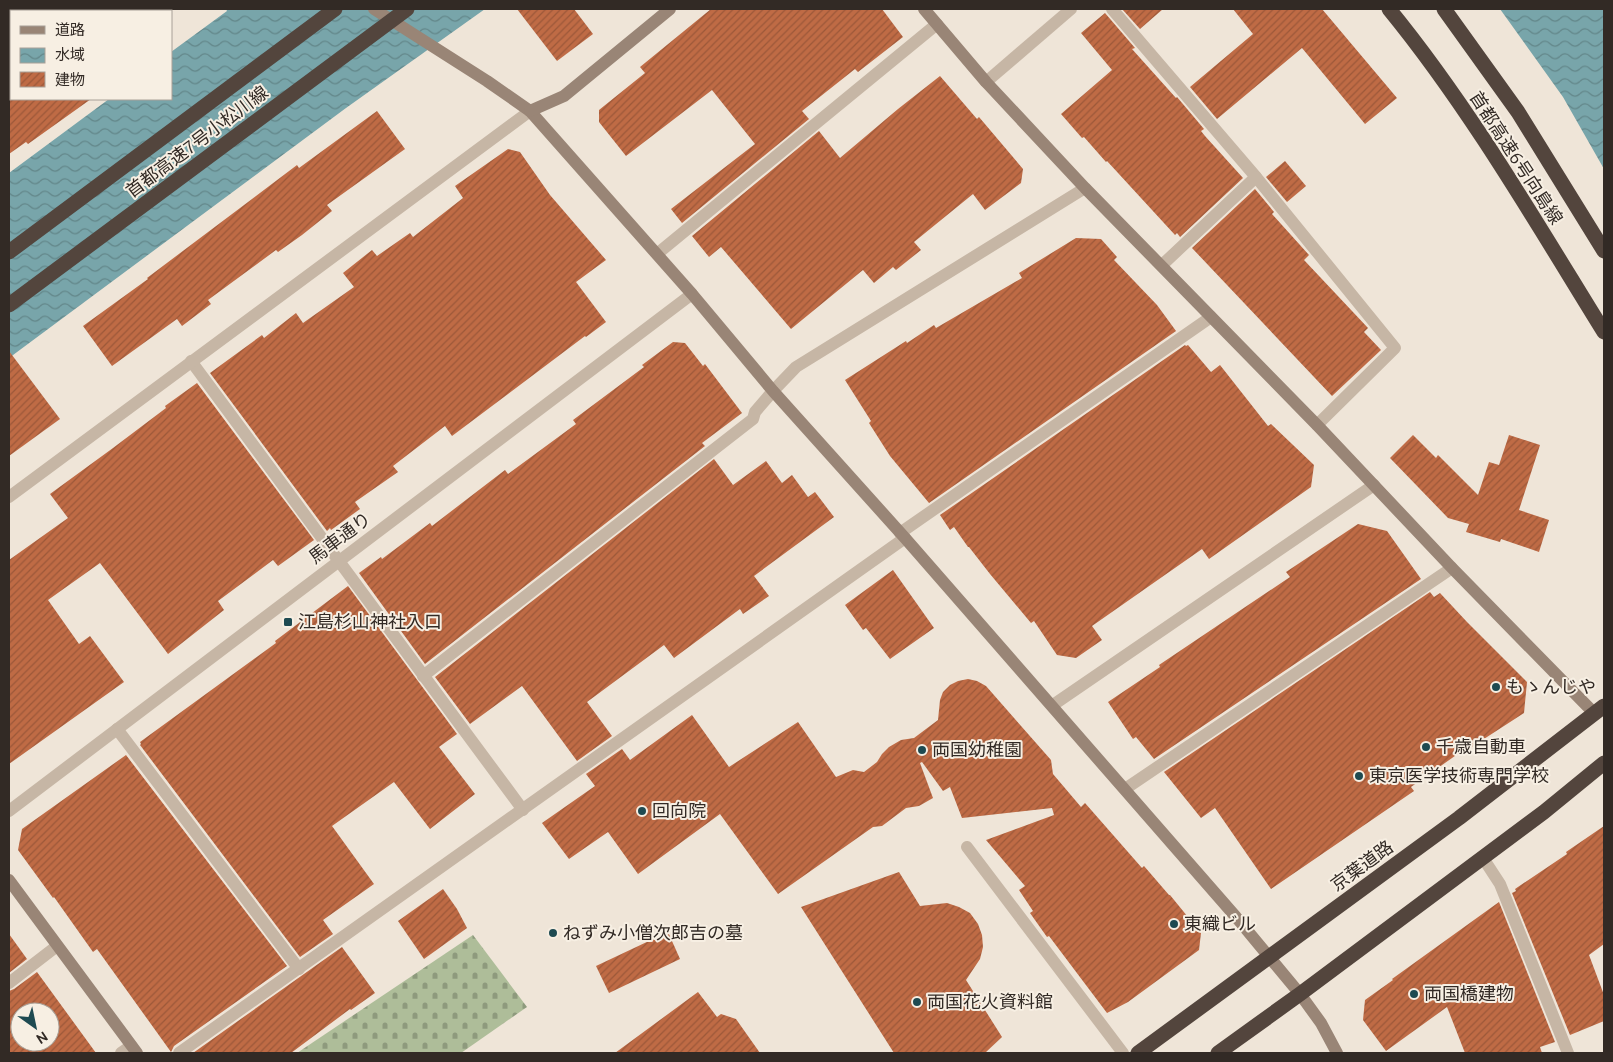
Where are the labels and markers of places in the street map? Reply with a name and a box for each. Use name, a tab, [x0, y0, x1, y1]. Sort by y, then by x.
place label: 江島杉山神社入口	[298, 611, 442, 631]
marker: 江島杉山神社入口	[282, 616, 294, 628]
place label: もゝんじや	[1506, 676, 1596, 696]
marker: もゝんじや	[1490, 681, 1502, 693]
place label: 千歳自動車	[1436, 736, 1526, 756]
place label: 両国幼稚園	[932, 739, 1022, 759]
marker: 千歳自動車	[1420, 741, 1432, 753]
marker: 両国幼稚園	[916, 744, 928, 756]
place label: 東京医学技術専門学校	[1369, 765, 1549, 785]
marker: 東京医学技術専門学校	[1353, 770, 1365, 782]
place label: 回向院	[652, 800, 706, 820]
marker: 回向院	[636, 805, 648, 817]
place label: 東織ビル	[1184, 913, 1256, 933]
marker: 東織ビル	[1168, 918, 1180, 930]
place label: ねずみ小僧次郎吉の墓	[563, 922, 743, 942]
marker: ねずみ小僧次郎吉の墓	[547, 927, 559, 939]
place label: 両国橋建物	[1424, 983, 1514, 1003]
marker: 両国橋建物	[1408, 988, 1420, 1000]
place label: 両国花火資料館	[927, 991, 1053, 1011]
marker: 両国花火資料館	[911, 996, 923, 1008]

